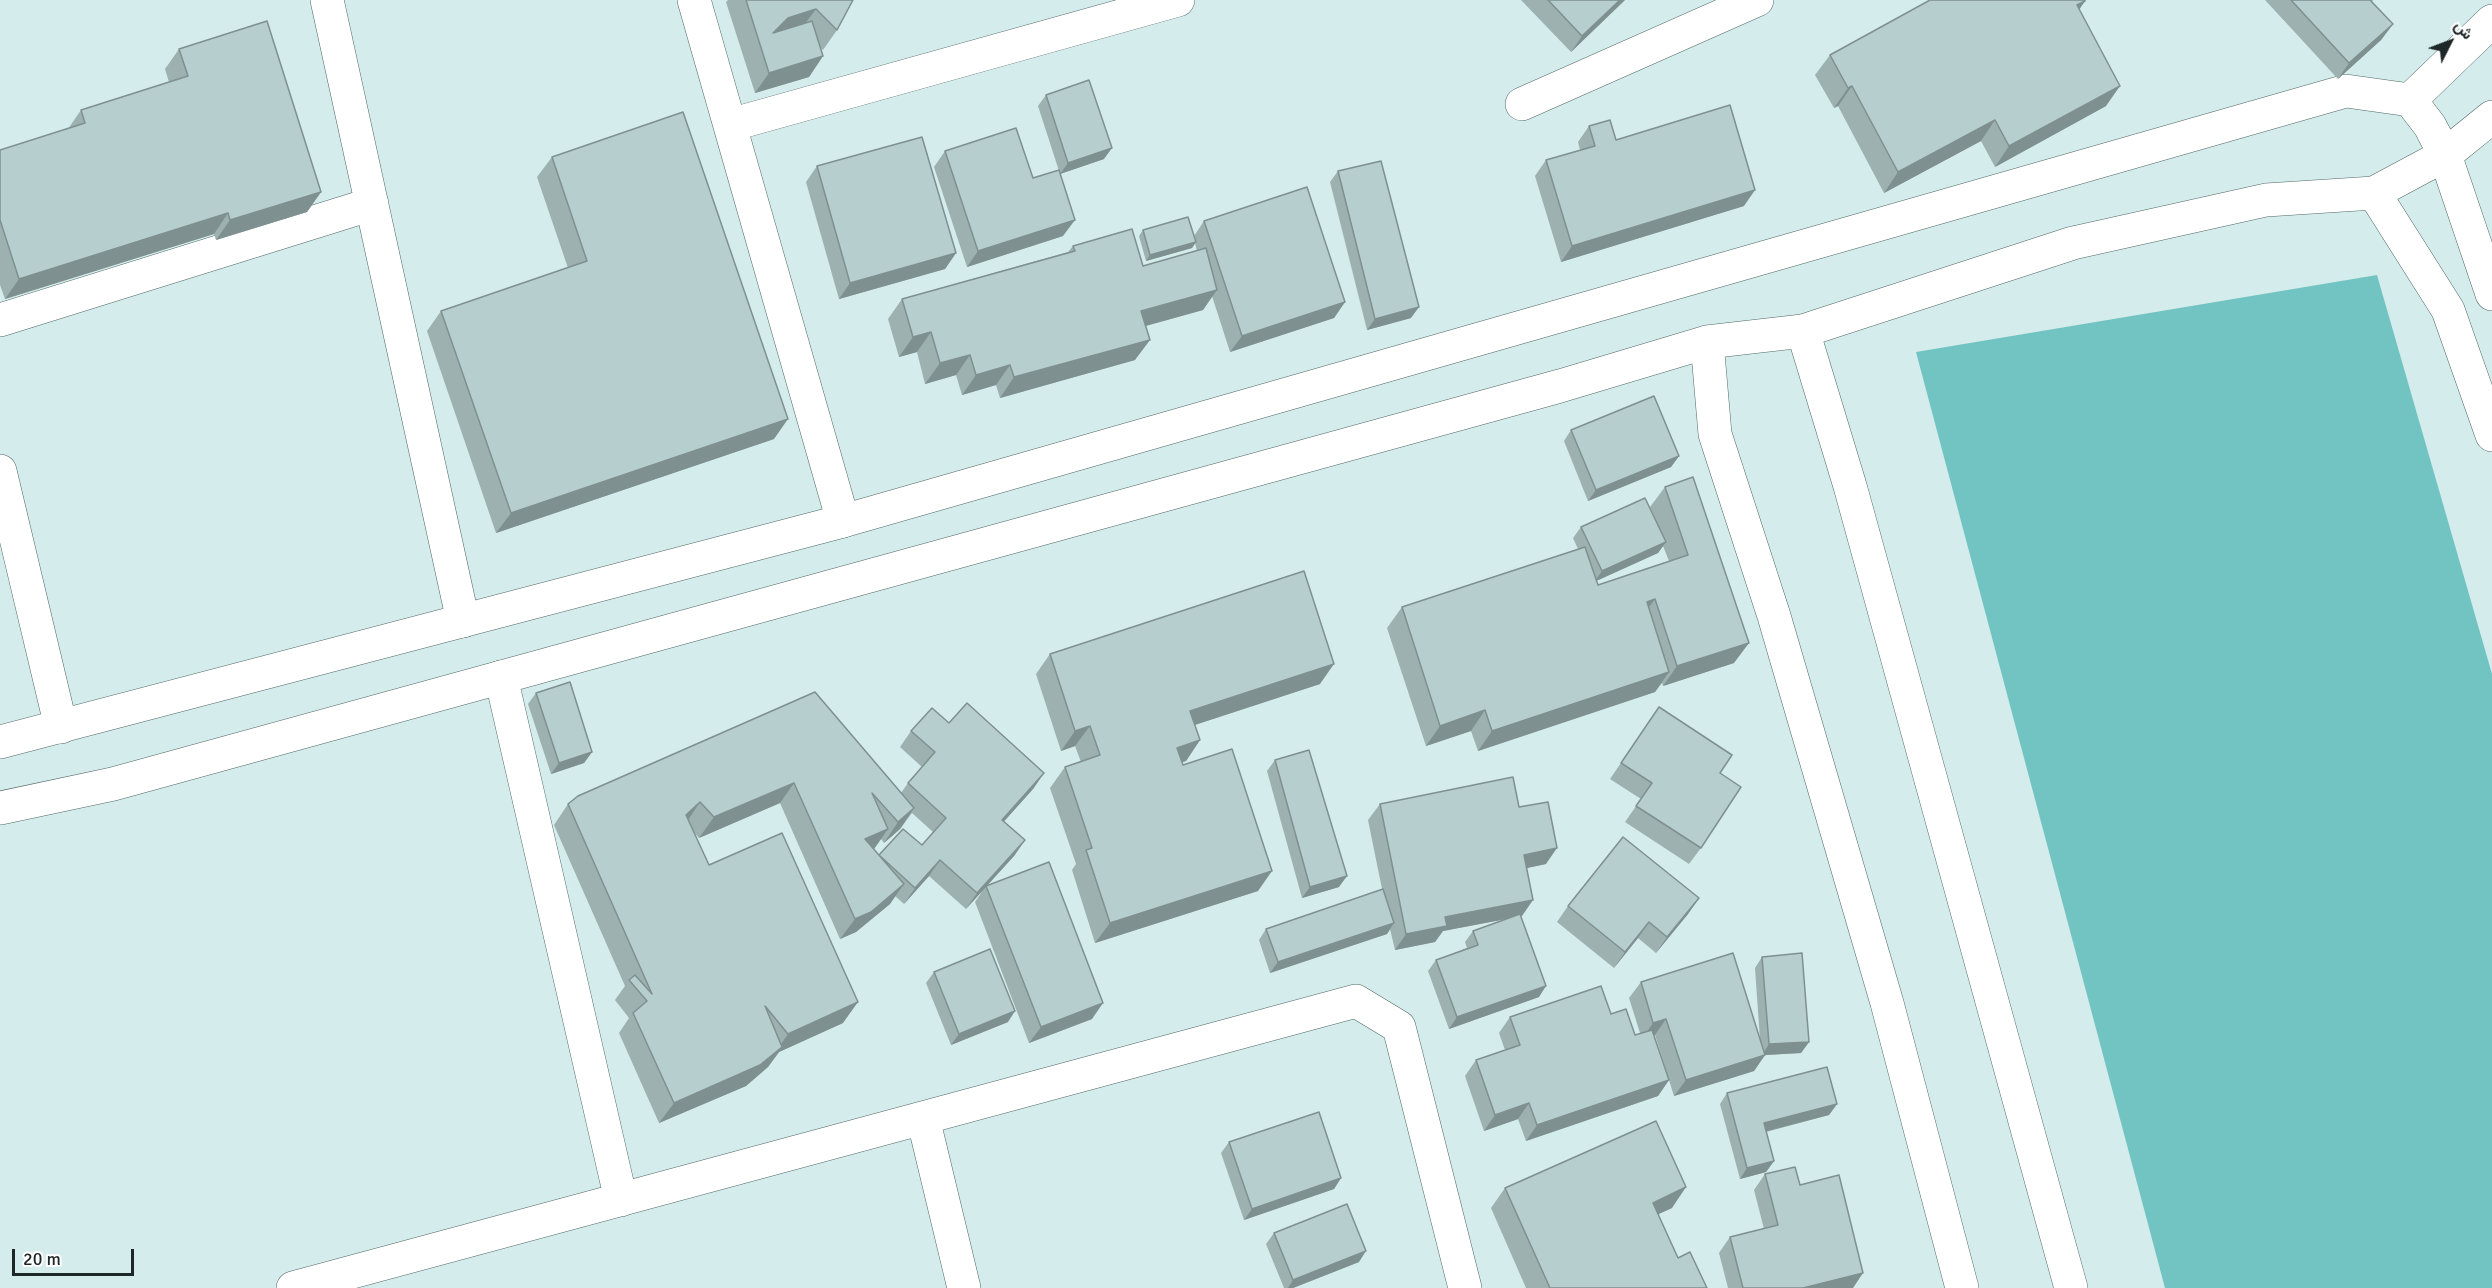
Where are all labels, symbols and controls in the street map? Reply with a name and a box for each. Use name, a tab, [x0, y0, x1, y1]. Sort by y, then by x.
north arrow	[2420, 12, 2480, 72]
text: ش	[2450, 16, 2477, 44]
scale bar	[15, 1237, 136, 1275]
text: 20 m	[23, 1248, 61, 1270]

